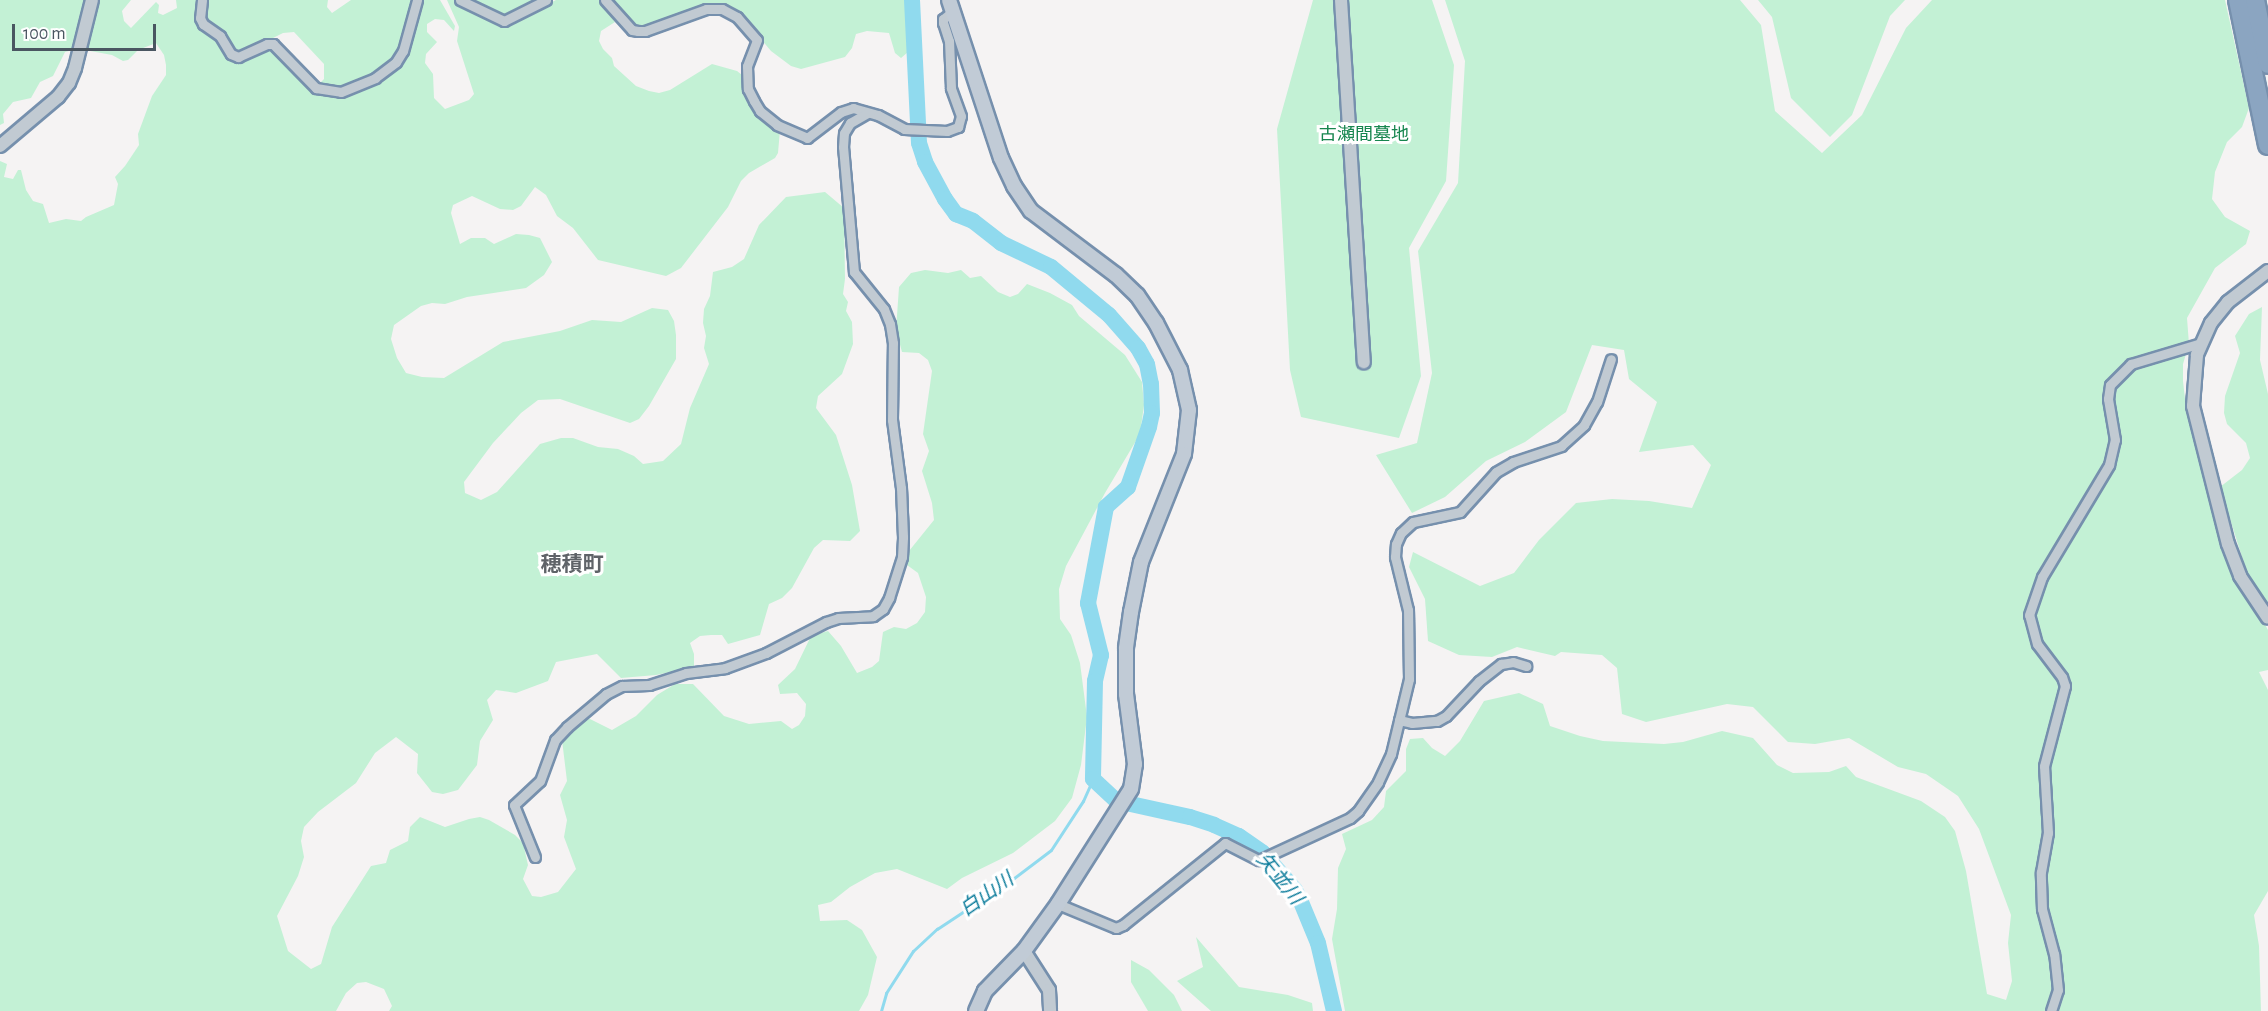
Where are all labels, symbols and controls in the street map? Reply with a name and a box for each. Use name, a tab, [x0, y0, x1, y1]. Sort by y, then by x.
scale bar	[15, 12, 159, 50]
text: 100 m	[23, 25, 66, 43]
park label: 古瀬間墓地	[1319, 124, 1409, 146]
district label: 穂積町	[541, 552, 603, 578]
water label: 矢並川	[1251, 848, 1307, 910]
water label: 白山川	[956, 868, 1018, 922]

